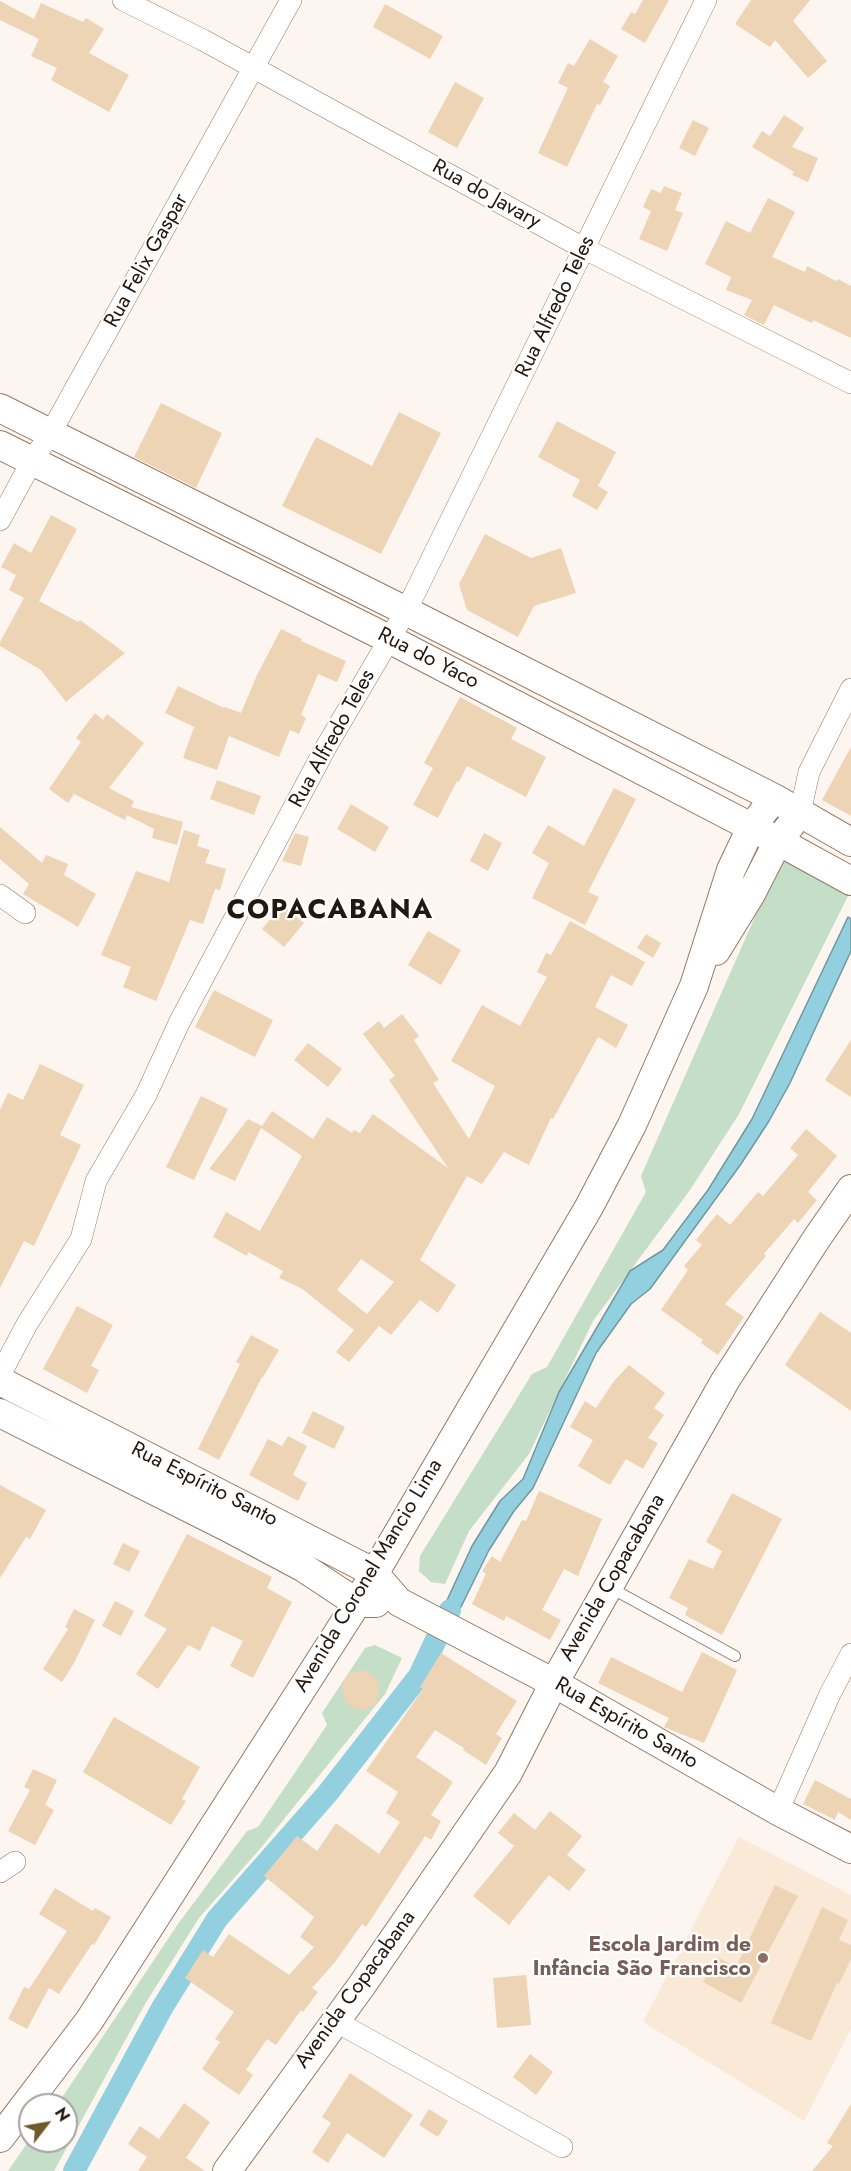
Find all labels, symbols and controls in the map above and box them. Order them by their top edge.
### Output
street label: Rua do Javary [427,155,545,235]
street label: Rua Felix Gaspar [100,190,194,332]
street label: Rua Alfredo Teles [511,232,601,382]
street label: Rua do Yaco [373,623,483,695]
street label: Rua Alfredo Teles [285,666,381,812]
district label: COPACABANA [226,895,434,927]
street label: Rua Espírito Santo [126,1437,282,1533]
street label: Avenida Coronel Mancio Lima [289,1455,449,1697]
street label: Avenida Copacabana [555,1490,671,1666]
street label: Rua Espírito Santo [550,1673,702,1775]
street label: Avenida Copacabana [290,1906,422,2074]
place label: Escola Jardim de Infância São Francisco [533,1933,751,1983]
marker: Escola Jardim de Infância São Francisco [756,1951,770,1965]
north arrow [18,2093,78,2153]
text: N [49,2103,75,2126]

